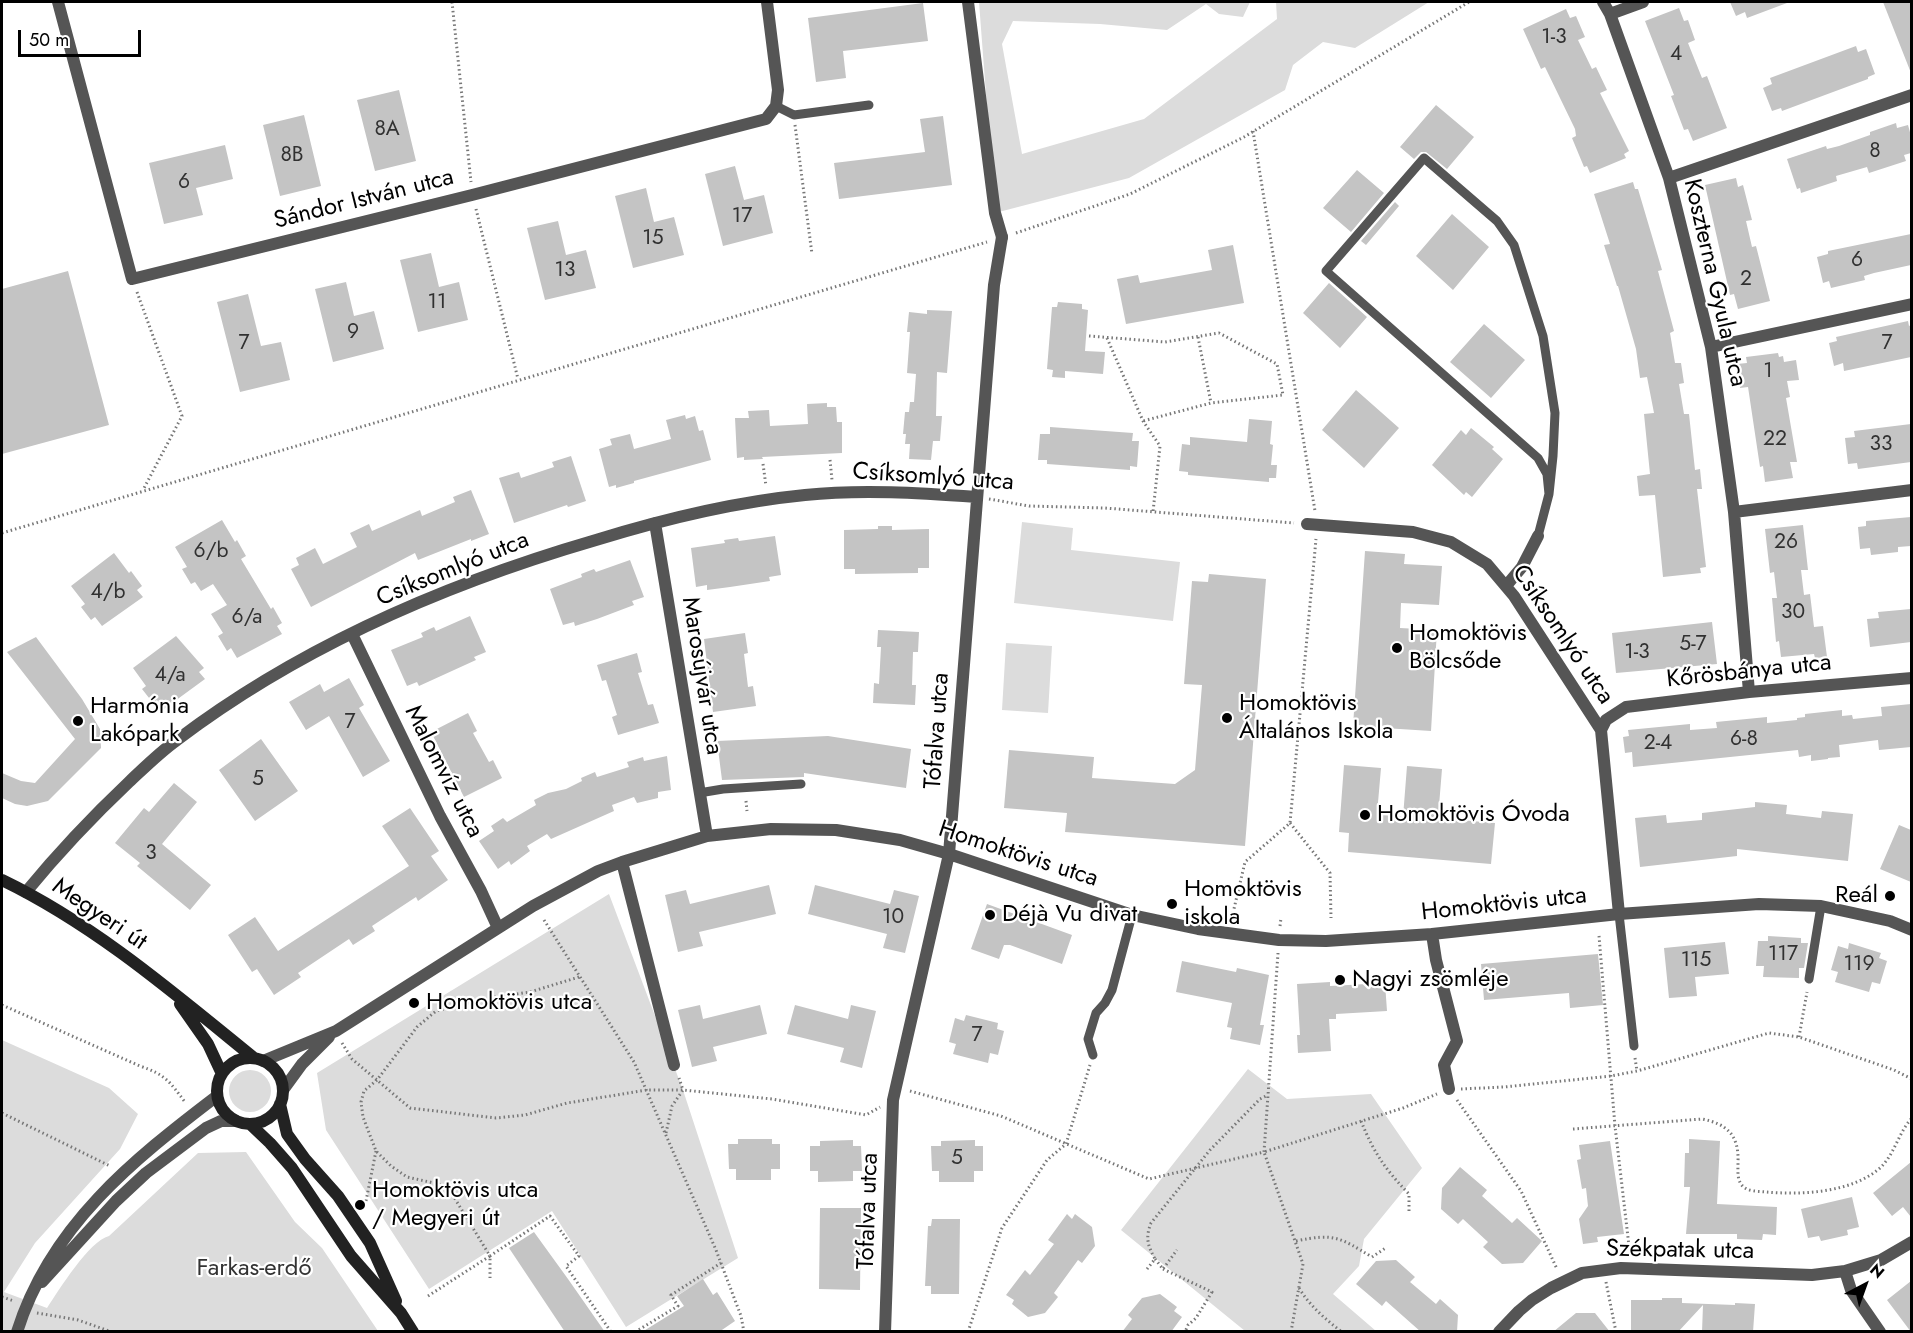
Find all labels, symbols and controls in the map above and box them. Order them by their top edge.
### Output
scale bar [21,18,144,56]
house number: 1-3 [1541,25,1567,51]
text: 50 m [29,27,69,53]
house number: 4 [1670,42,1682,68]
house number: 8A [374,117,400,143]
house number: 8 [1869,139,1881,165]
house number: 8B [280,143,304,169]
street label: Sándor István utca [271,164,457,236]
house number: 6 [178,170,190,196]
street label: Koszterna Gyula utca [1676,176,1752,390]
house number: 17 [732,204,752,230]
house number: 15 [642,226,664,252]
house number: 6 [1851,248,1863,274]
house number: 13 [555,258,575,284]
house number: 2 [1740,267,1752,293]
house number: 11 [428,290,446,316]
house number: 9 [347,320,359,346]
house number: 7 [238,331,250,357]
house number: 7 [1881,331,1893,357]
house number: 1 [1763,359,1773,385]
house number: 22 [1763,427,1787,453]
house number: 33 [1870,432,1892,458]
street label: Csíksomlyó utca [851,458,1015,498]
street label: Csíksomlyó utca [373,526,533,614]
house number: 26 [1774,530,1798,556]
house number: 6/b [194,539,228,565]
street label: Csíksomlyó utca [1505,560,1619,710]
house number: 4/b [90,580,126,606]
street label: Marosújvár utca [674,595,728,757]
house number: 30 [1781,600,1805,626]
house number: 6/a [232,605,262,631]
place label: Homoktövis Bölcsőde [1409,620,1527,676]
house number: 5-7 [1679,632,1707,658]
house number: 1-3 [1624,640,1650,666]
marker: Homoktövis Bölcsőde [1390,641,1404,655]
street label: Kőrösbánya utca [1665,649,1833,695]
house number: 4/a [154,663,186,689]
street label: Tófalva utca [920,672,956,790]
place label: Homoktövis Általános Iskola [1239,690,1393,746]
place label: Harmónia Lakópark [90,693,189,749]
street label: Malomvíz utca [397,701,489,843]
house number: 7 [344,710,356,736]
marker: Homoktövis Általános Iskola [1220,711,1234,725]
marker: Harmónia Lakópark [71,714,85,728]
house number: 6-8 [1730,727,1758,753]
house number: 2-4 [1644,731,1672,757]
house number: 5 [252,767,264,793]
place label: Homoktövis Óvoda [1377,801,1570,829]
marker: Homoktövis Óvoda [1358,808,1372,822]
street label: Homoktövis utca [935,816,1101,894]
house number: 3 [145,841,157,867]
street label: Megyeri út [46,873,152,957]
place label: Homoktövis iskola [1184,876,1302,932]
street label: Homoktövis utca [1420,882,1588,928]
place label: Reál [1835,882,1878,910]
marker: Reál [1883,889,1897,903]
marker: Homoktövis iskola [1165,897,1179,911]
place label: Déjà Vu divat [1002,901,1137,929]
house number: 10 [882,905,904,931]
marker: Déjà Vu divat [983,908,997,922]
house number: 117 [1768,942,1798,968]
house number: 115 [1681,948,1711,974]
house number: 119 [1844,952,1874,978]
place label: Nagyi zsömléje [1352,966,1509,994]
marker: Nagyi zsömléje [1333,973,1347,987]
place label: Homoktövis utca [426,989,592,1017]
marker: Homoktövis utca [407,996,421,1010]
house number: 7 [971,1023,983,1049]
house number: 5 [951,1146,963,1172]
street label: Tófalva utca [853,1152,885,1270]
place label: Homoktövis utca / Megyeri út [372,1177,538,1233]
marker: Homoktövis utca / Megyeri út [353,1198,367,1212]
street label: Székpatak utca [1606,1235,1754,1267]
park label: Farkas-erdő [196,1255,312,1283]
north arrow [1835,1255,1895,1315]
text: N [1865,1258,1889,1284]

